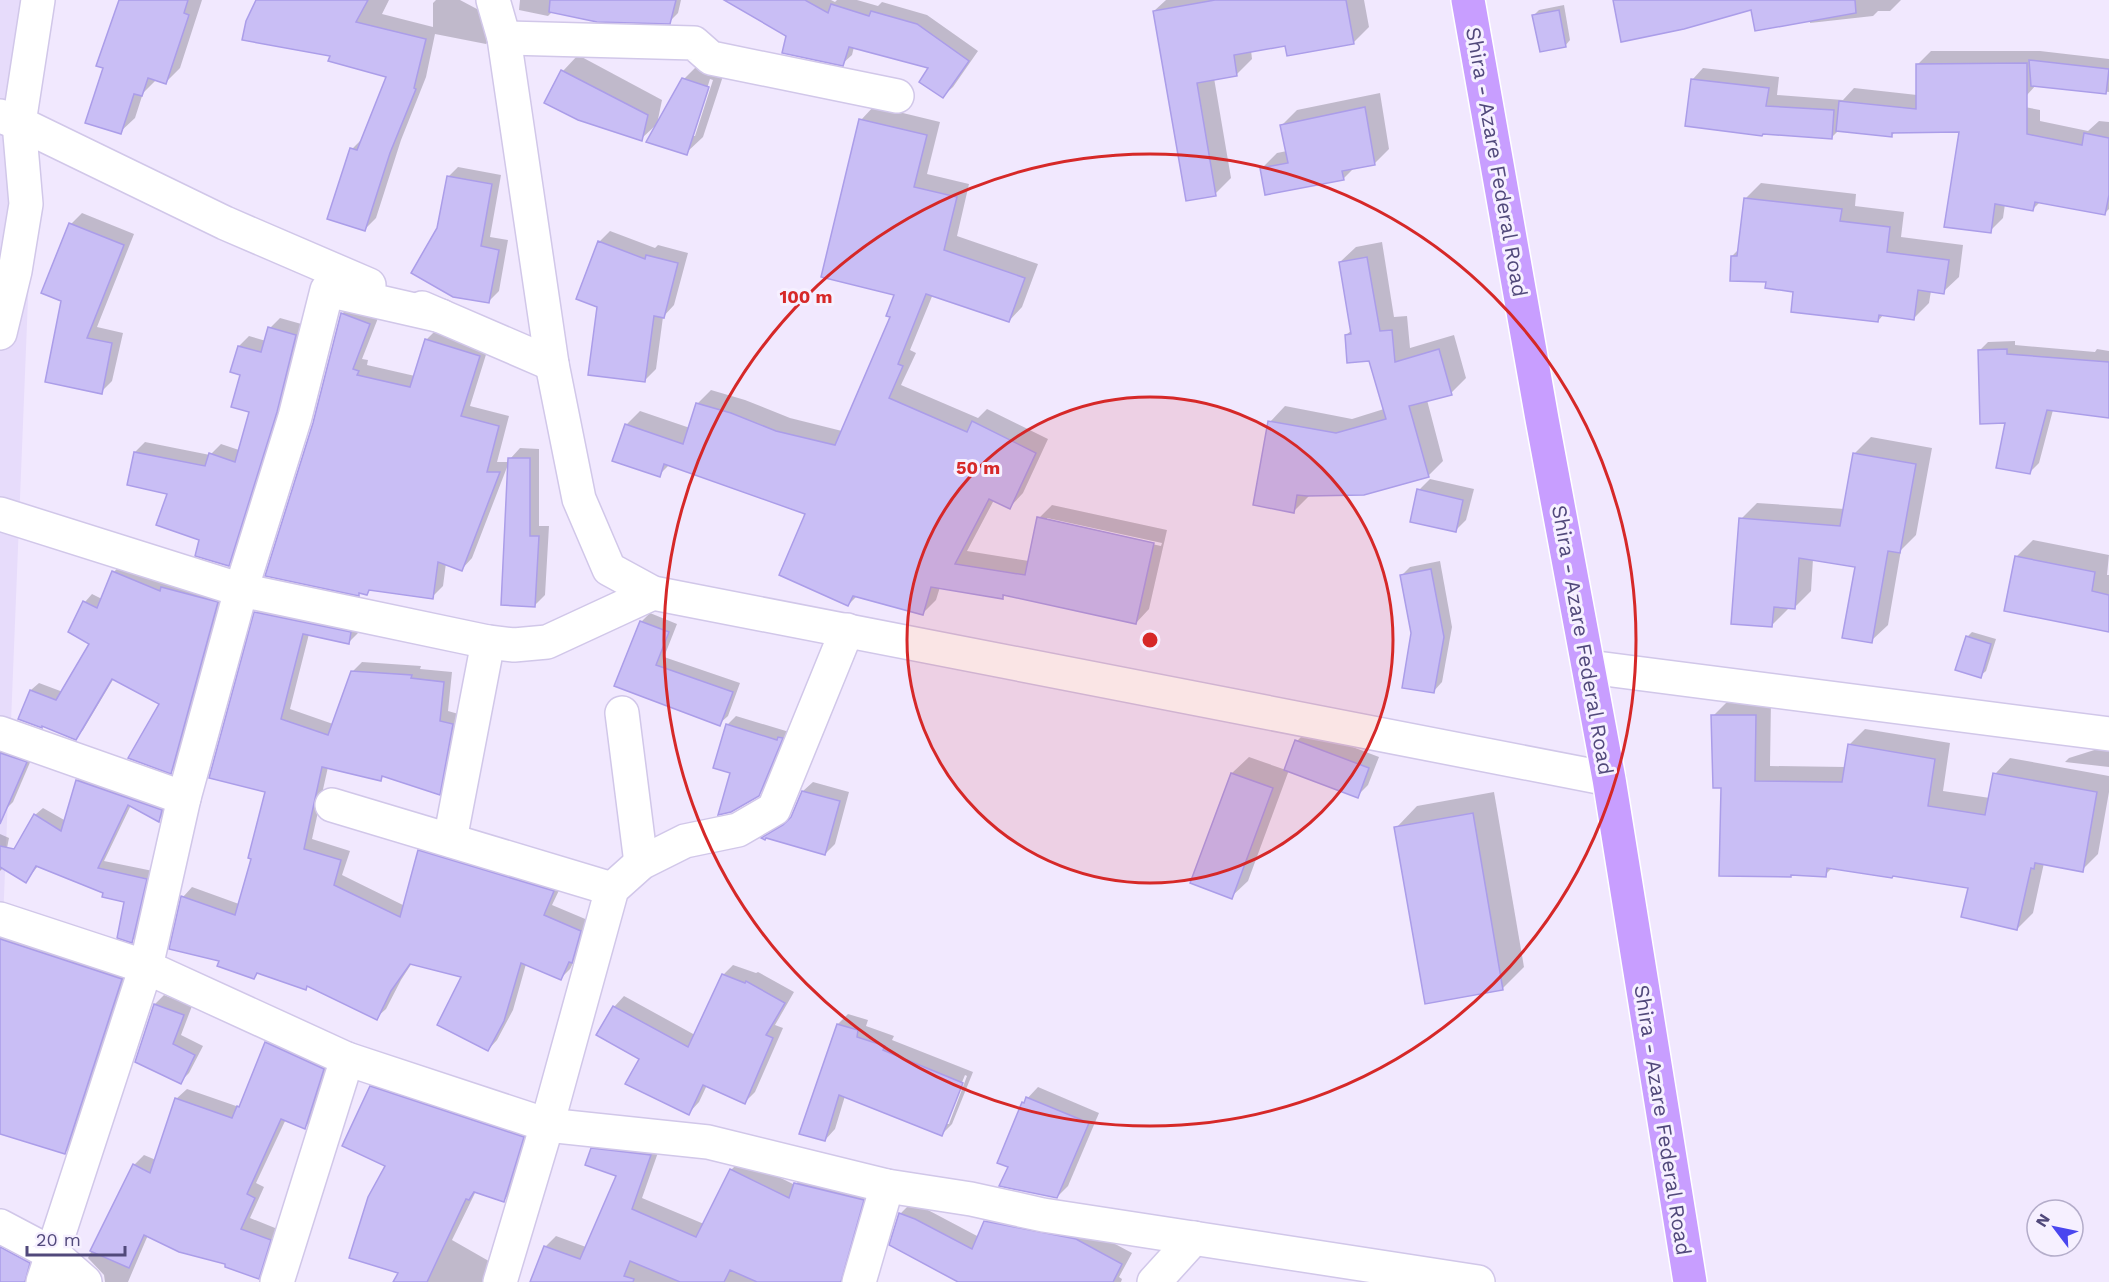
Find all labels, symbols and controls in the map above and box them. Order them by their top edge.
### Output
street label: Shira - Azare Federal Road [1461,25,1533,299]
text: 100 m [779,286,833,307]
text: 50 m [956,457,1000,478]
street label: Shira - Azare Federal Road [1547,503,1619,777]
centre of rings [1140,630,1160,650]
street label: Shira - Azare Federal Road [1629,983,1697,1257]
north arrow [2025,1198,2085,1258]
text: N [2032,1210,2054,1230]
scale bar [27,1219,124,1257]
text: 20 m [36,1229,81,1250]

